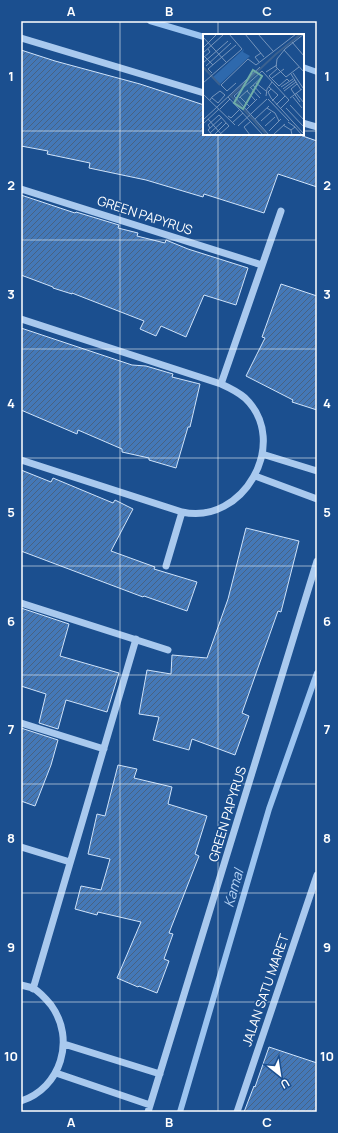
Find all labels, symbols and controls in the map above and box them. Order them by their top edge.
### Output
text: A [67,2,76,20]
text: B [165,2,173,20]
text: C [262,2,272,20]
inset map [203,34,304,135]
text: 1 [8,67,14,85]
text: 1 [324,67,330,85]
text: 2 [7,176,15,194]
text: 2 [323,176,331,194]
street label: GREEN PAPYRUS [95,191,195,239]
text: 3 [7,285,15,303]
text: 3 [323,285,331,303]
text: 4 [7,394,15,412]
text: 4 [323,394,331,412]
text: 5 [7,503,15,521]
text: 5 [323,503,331,521]
text: 6 [7,612,15,630]
text: 6 [323,612,331,630]
text: 7 [8,720,15,738]
text: 7 [324,720,331,738]
street label: GREEN PAPYRUS [204,764,250,864]
text: 8 [7,829,15,847]
text: 8 [323,829,331,847]
water label: Kamal [218,865,248,909]
street label: JALAN SATU MARET [237,931,293,1049]
text: 9 [7,938,15,956]
text: 9 [323,938,331,956]
text: 10 [4,1047,18,1065]
text: 10 [320,1047,334,1065]
north arrow [260,1055,300,1095]
text: U [278,1076,292,1093]
text: A [67,1113,76,1131]
text: B [165,1113,173,1131]
text: C [262,1113,272,1131]

